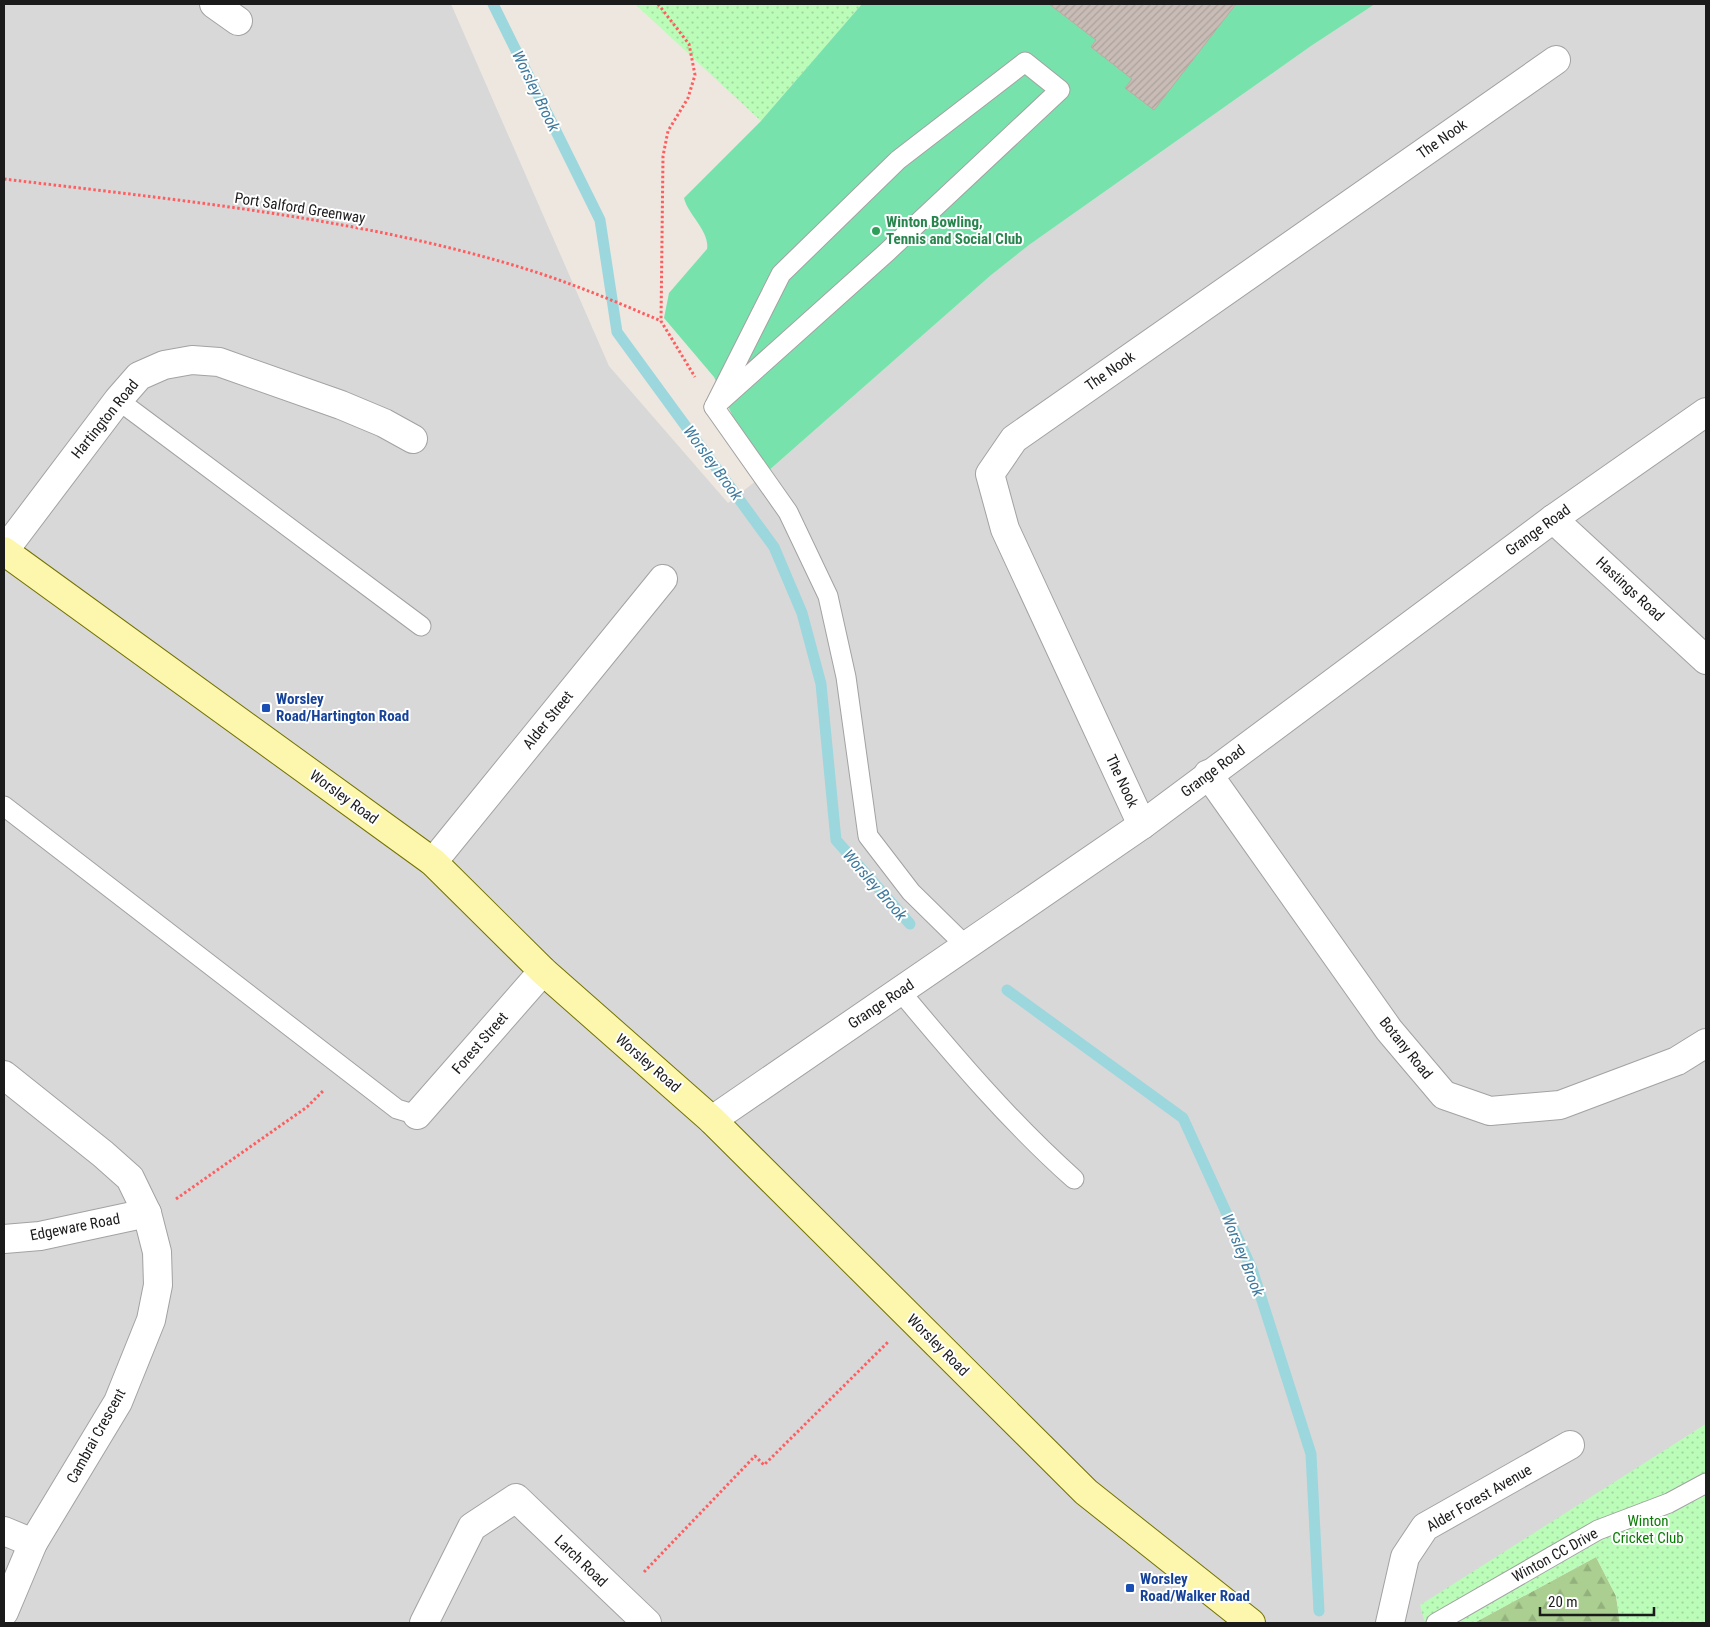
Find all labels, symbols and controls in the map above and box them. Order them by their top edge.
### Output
water label: Worsley Brook [508,47,564,135]
street label: The Nook [1414,115,1471,163]
street label: Port Salford Greenway [233,189,367,227]
place label: Winton Bowling, Tennis and Social Club [886,213,1023,248]
marker: Winton Bowling, Tennis and Social Club [870,225,882,237]
street label: The Nook [1082,347,1139,395]
street label: Hartington Road [68,376,142,462]
water label: Worsley Brook [680,422,747,505]
street label: Grange Road [1502,501,1574,559]
street label: Hastings Road [1592,553,1668,625]
street label: Alder Street [519,687,577,753]
place label: Worsley Road/Hartington Road [276,690,409,725]
marker: Worsley Road/Hartington Road [260,702,272,714]
street label: Grange Road [1177,741,1249,801]
street label: The Nook [1102,752,1142,811]
street label: Worsley Road [306,766,382,828]
water label: Worsley Brook [839,846,912,925]
street label: Grange Road [845,975,917,1033]
street label: Forest Street [448,1008,512,1078]
street label: Botany Road [1376,1013,1436,1083]
street label: Worsley Road [612,1030,684,1096]
street label: Edgeware Road [29,1209,121,1245]
water label: Worsley Brook [1218,1211,1269,1300]
street label: Worsley Road [903,1310,973,1380]
street label: Cambrai Crescent [63,1386,129,1486]
street label: Alder Forest Avenue [1423,1461,1535,1535]
park label: Winton Cricket Club [1612,1512,1684,1547]
street label: Winton CC Drive [1509,1524,1601,1586]
street label: Larch Road [551,1531,611,1591]
place label: Worsley Road/Walker Road [1140,1570,1250,1605]
marker: Worsley Road/Walker Road [1124,1582,1136,1594]
scale bar [1540,1584,1654,1616]
text: 20 m [1548,1593,1578,1611]

